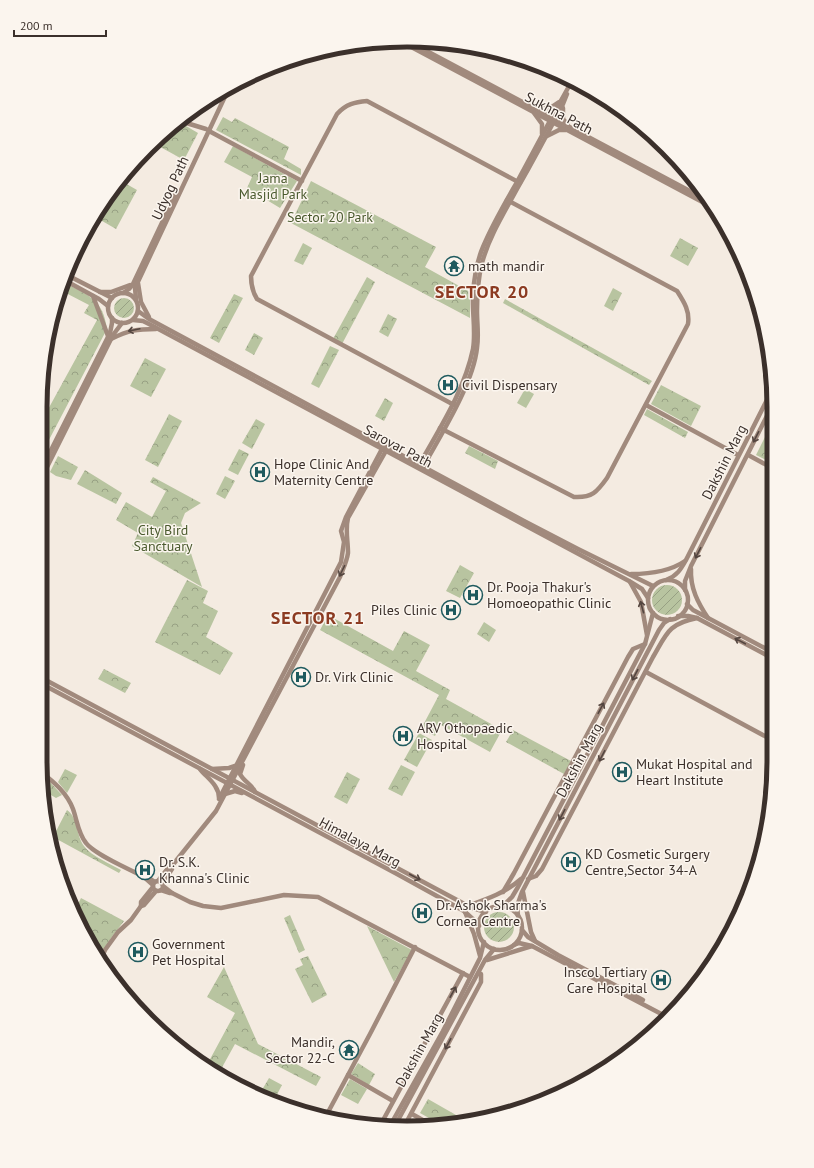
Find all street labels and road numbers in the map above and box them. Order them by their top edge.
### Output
street label: Sukhna Path [522,88,596,138]
street label: Udyog Path [147,153,193,223]
street label: Sarovar Path [361,420,435,472]
street label: Dakshin Marg [697,421,751,503]
street label: Dakshin Marg [552,720,606,800]
street label: Himalaya Marg [316,813,404,871]
street label: Dakshin Marg [391,1010,447,1090]

